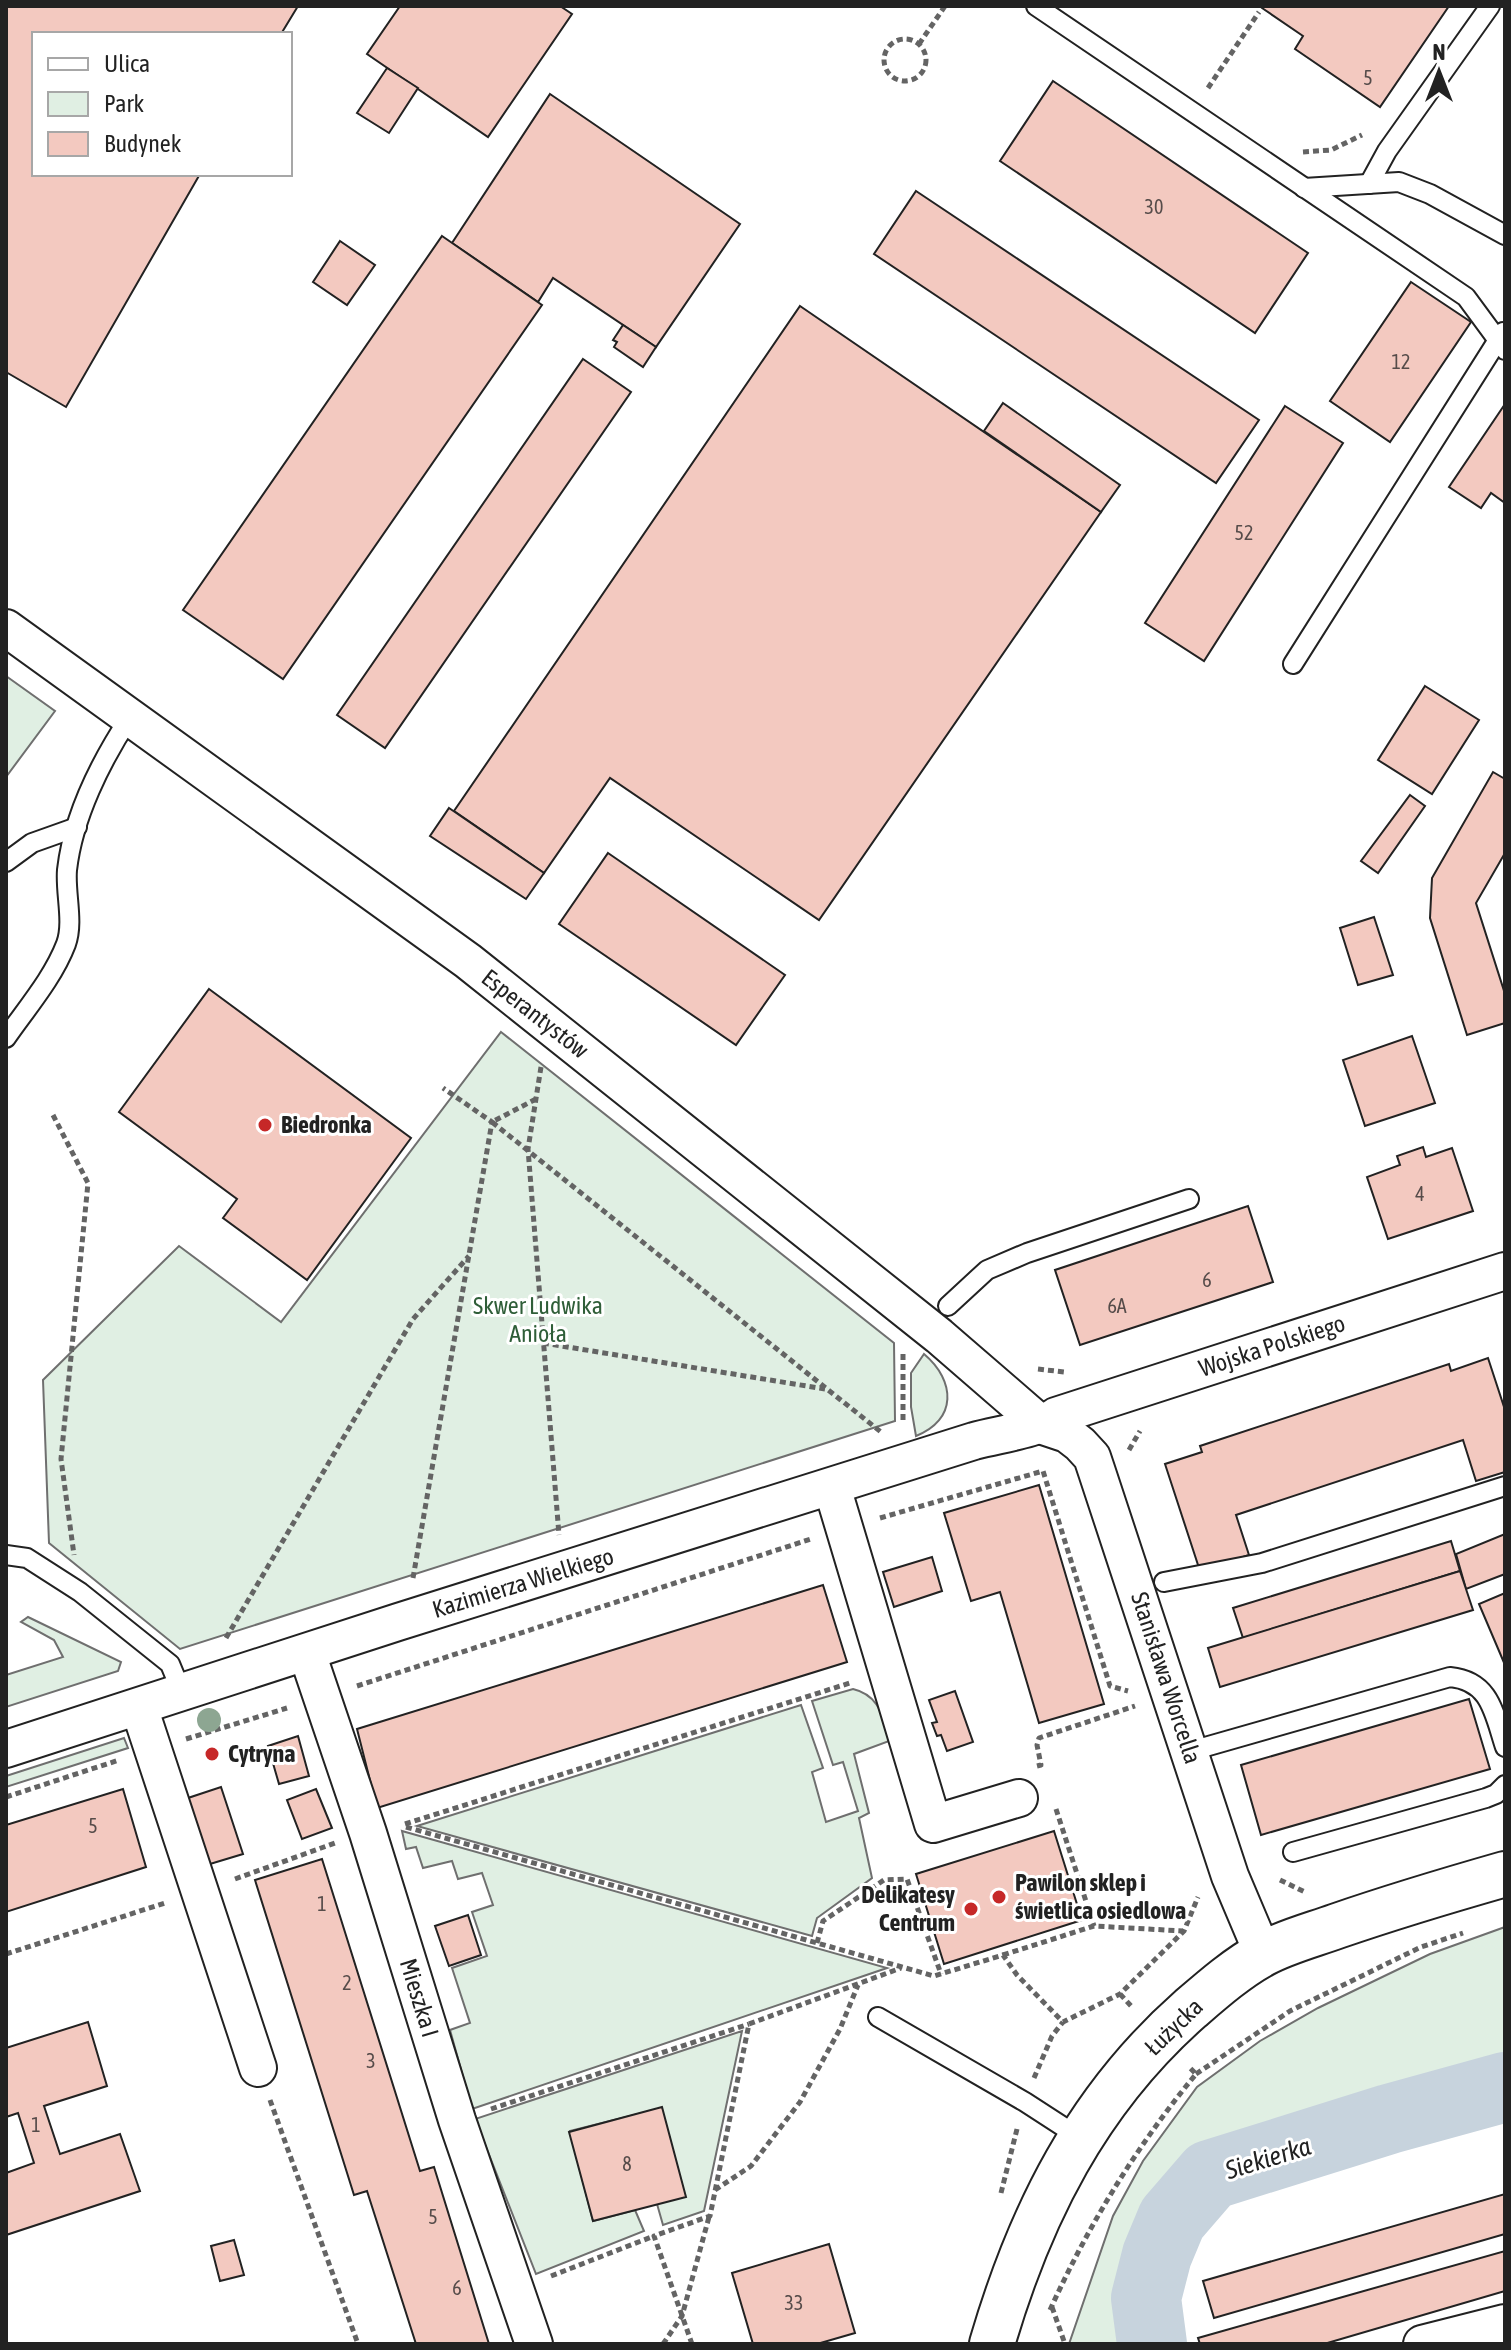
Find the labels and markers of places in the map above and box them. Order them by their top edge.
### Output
place label: Biedronka [281,1111,372,1138]
marker: Biedronka [256,1116,274,1134]
place label: Cytryna [228,1740,295,1767]
marker: Cytryna [203,1745,221,1763]
place label: Pawilon sklep i świetlica osiedlowa [1015,1869,1186,1924]
place label: Delikatesy Centrum [861,1881,955,1936]
marker: Pawilon sklep i świetlica osiedlowa [990,1888,1008,1906]
marker: Delikatesy Centrum [962,1900,980,1918]

